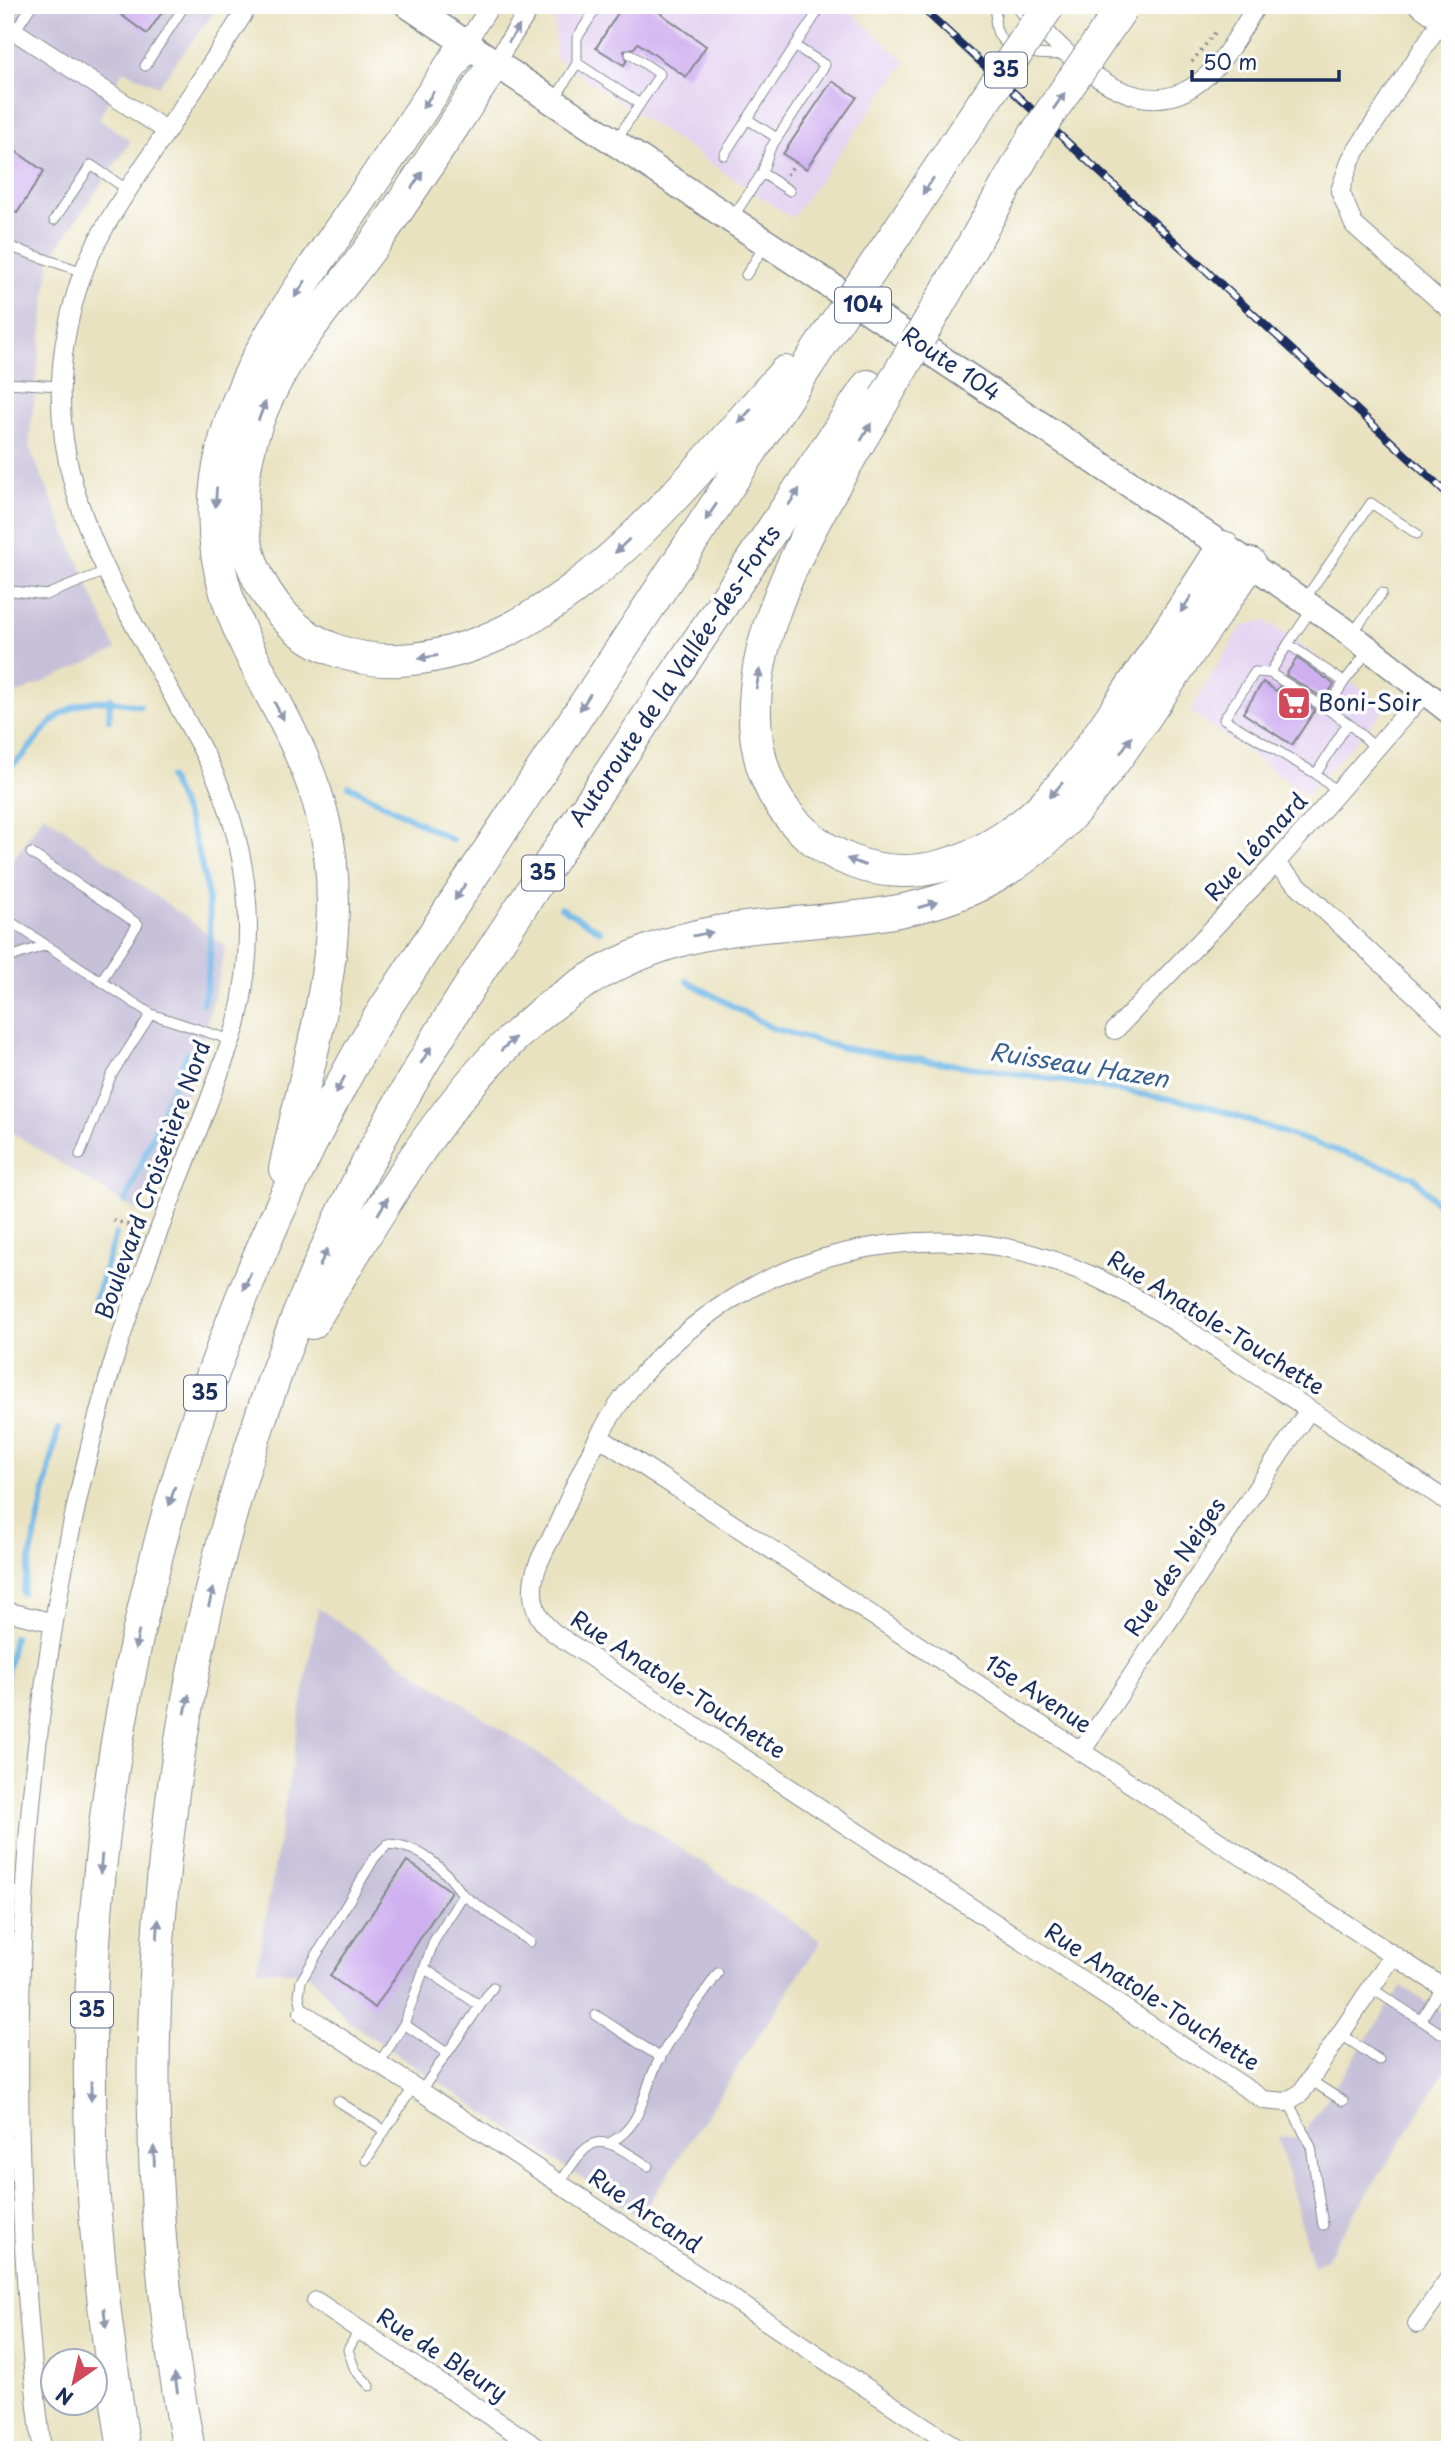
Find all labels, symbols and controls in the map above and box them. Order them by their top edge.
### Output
one-way arrow [507,24,520,44]
scale bar [1192,38,1340,82]
text: 50 m [1203,45,1257,77]
road number: 35 [985,52,1027,88]
one-way arrow [421,90,434,110]
one-way arrow [1052,92,1066,110]
one-way arrow [410,170,423,189]
one-way arrow [921,177,935,195]
one-way arrow [294,279,307,298]
road number: 104 [835,288,891,322]
street label: Route 104 [895,317,1008,409]
one-way arrow [256,401,267,422]
one-way arrow [738,407,754,424]
one-way arrow [860,422,872,441]
one-way arrow [210,486,221,508]
one-way arrow [787,488,801,506]
one-way arrow [704,503,718,521]
street label: Autoroute de la Vallée-des-Forts [559,517,788,833]
one-way arrow [614,538,630,554]
one-way arrow [1179,595,1193,613]
one-way arrow [417,652,439,663]
one-way arrow [753,668,764,690]
supermarket icon: Boni-Soir [1275,684,1313,722]
place label: Boni-Soir [1318,684,1422,719]
one-way arrow [578,693,592,711]
one-way arrow [272,702,284,722]
one-way arrow [1119,736,1133,754]
one-way arrow [1049,782,1064,799]
street label: Rue Léonard [1195,784,1315,908]
road number: 35 [522,856,564,890]
one-way arrow [845,856,866,867]
one-way arrow [453,882,466,902]
one-way arrow [918,899,939,909]
one-way arrow [692,928,714,939]
water label: Ruisseau Hazen [988,1032,1173,1096]
street label: Boulevard Croisetière Nord [85,1035,218,1324]
one-way arrow [499,1036,517,1052]
one-way arrow [420,1046,432,1065]
one-way arrow [334,1076,346,1095]
one-way arrow [377,1197,390,1216]
street label: Rue Anatole-Touchette [1101,1241,1332,1403]
one-way arrow [317,1248,329,1268]
one-way arrow [241,1271,252,1292]
road number: 35 [184,1376,226,1410]
one-way arrow [167,1486,177,1507]
street label: Rue des Neiges [1114,1490,1233,1643]
one-way arrow [206,1586,217,1608]
street label: Rue Anatole-Touchette [564,1601,793,1767]
one-way arrow [131,1629,142,1651]
street label: 15e Avenue [978,1645,1100,1741]
one-way arrow [182,1693,193,1715]
one-way arrow [95,1853,106,1875]
street label: Rue Anatole-Touchette [1038,1913,1267,2079]
one-way arrow [153,1918,164,1940]
road number: 35 [71,1993,113,2028]
one-way arrow [85,2081,97,2103]
one-way arrow [149,2145,160,2167]
street label: Rue Arcand [582,2159,709,2261]
street label: Rue de Bleury [370,2298,515,2409]
one-way arrow [99,2307,110,2329]
north arrow [38,2346,108,2416]
one-way arrow [170,2372,181,2394]
text: N [50,2381,78,2413]

